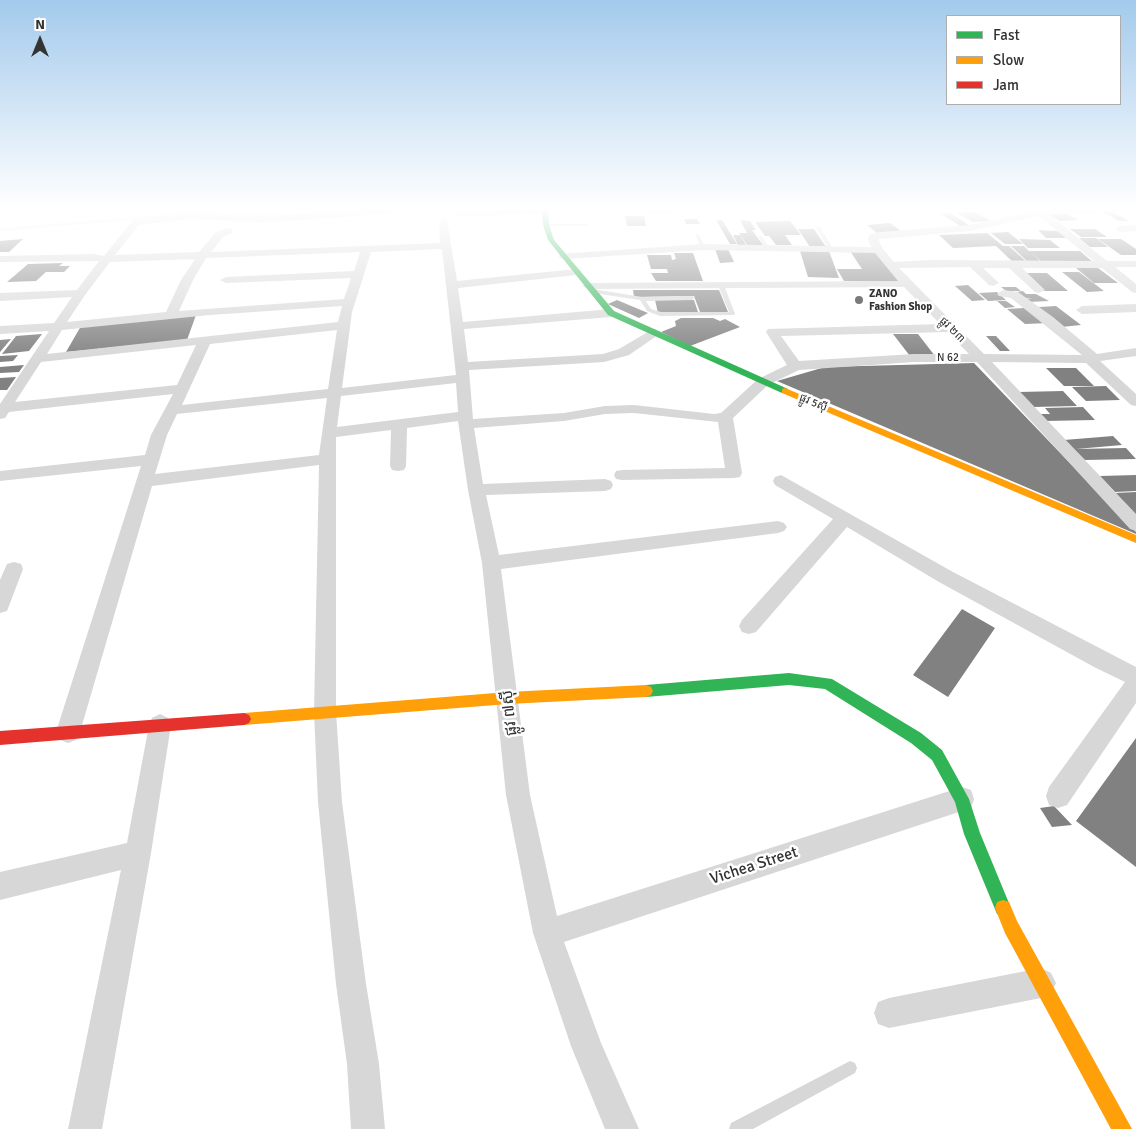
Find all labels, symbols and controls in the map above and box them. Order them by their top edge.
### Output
north arrow [15,15,65,65]
legend [946,15,1121,105]
text: N [35,16,45,33]
text: Fast [993,26,1020,44]
text: Slow [993,51,1024,69]
text: Jam [993,76,1019,94]
place label: ZANO Fashion Shop [869,287,932,313]
marker: ZANO Fashion Shop [853,294,865,306]
street label: ផ្លូវ ២៣ [936,314,968,346]
street label: N 62 [937,351,959,365]
street label: ផ្លូវ 5ស៊ី [797,391,829,415]
street label: ផ្លូវ ៧ស៊ី [498,689,522,737]
street label: Vichea Street [708,843,800,889]

